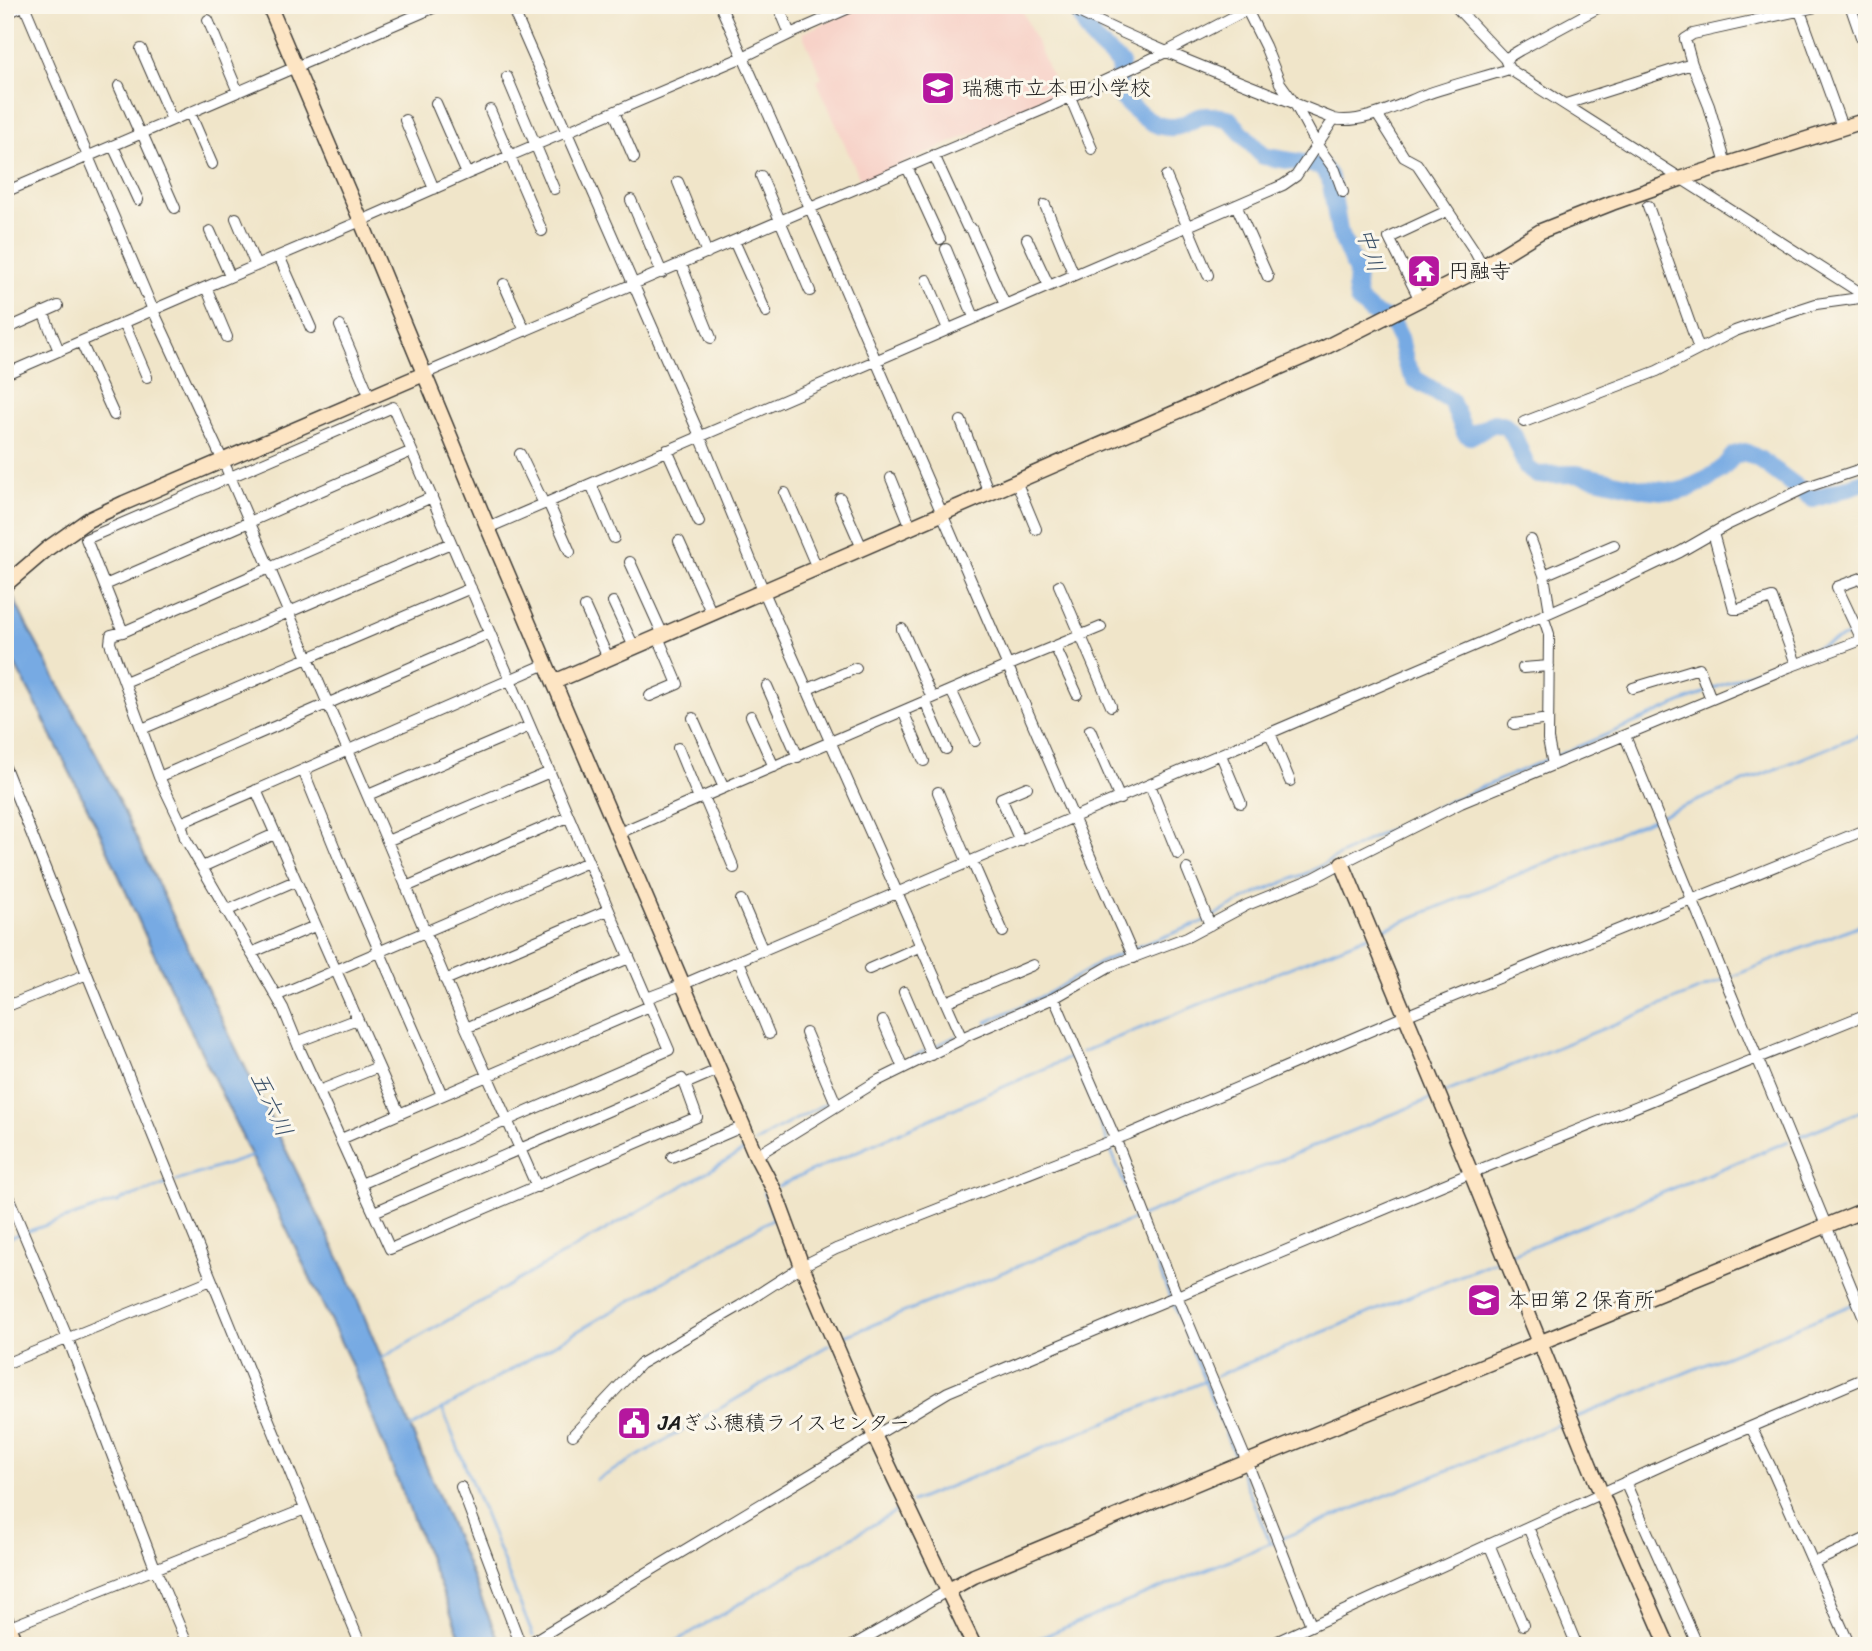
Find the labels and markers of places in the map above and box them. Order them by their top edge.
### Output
school or university icon: 瑞穂市立本田小学校 [919,69,957,107]
place label: 瑞穂市立本田小学校 [962,69,1151,107]
temple icon: 円融寺 [1405,252,1443,290]
place label: 円融寺 [1448,252,1511,290]
school or university icon: 本田第２保育所 [1465,1281,1503,1319]
place label: 本田第２保育所 [1508,1281,1655,1319]
public building icon: JAぎふ穂積ライスセンター [615,1404,653,1442]
place label: JAぎふ穂積ライスセンター [657,1404,910,1442]

